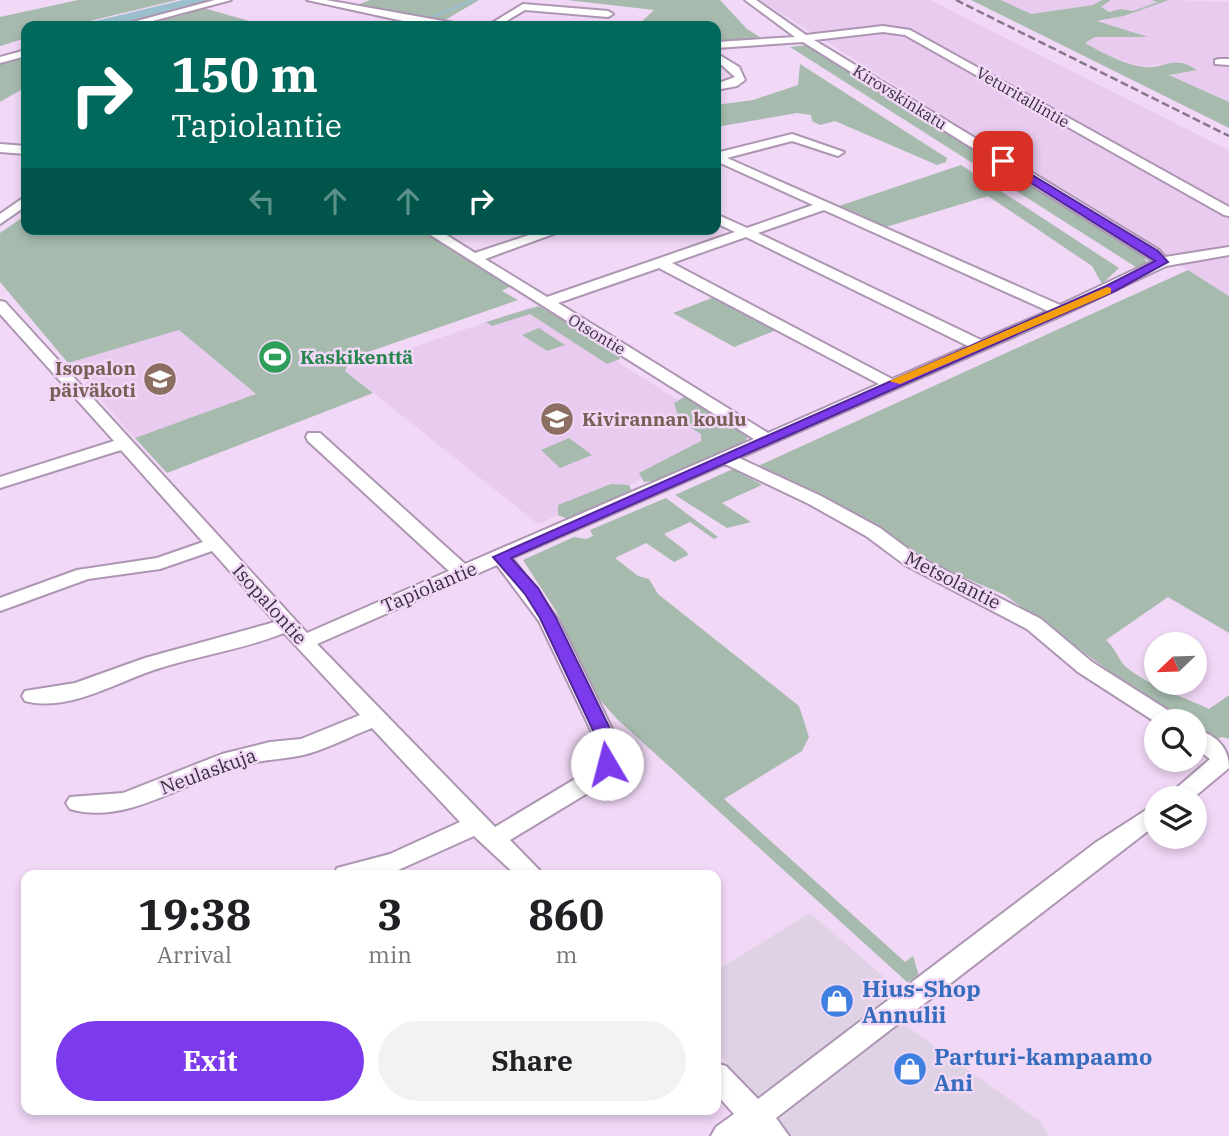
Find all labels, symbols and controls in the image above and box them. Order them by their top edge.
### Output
text: 150 m [171,42,318,105]
icon: right [56,49,147,140]
street label: Kirovskinkatu [849,60,951,134]
street label: Veturitallintie [973,62,1073,132]
text: Tapiolantie [171,104,342,146]
pin [973,131,1033,191]
icon: arrive [984,142,1022,180]
icon: left [243,182,281,220]
icon: ahead [316,182,354,220]
icon: ahead [389,182,427,220]
icon: right [462,182,500,220]
street label: Otsontie [565,309,629,359]
sports icon: Kaskikenttä [256,338,294,376]
place label: Kaskikenttä [300,345,413,369]
place label: Isopalon päiväkoti [49,356,136,402]
school or university icon: Isopalon päiväkoti [141,360,179,398]
school or university icon: Kivirannan koulu [538,400,576,438]
place label: Kivirannan koulu [582,407,747,431]
street label: Metsolantie [901,546,1005,614]
street label: Tapiolantie [378,556,480,618]
street label: Isopalontie [228,559,312,649]
north arrow [1144,632,1208,695]
map controls [1144,632,1207,849]
button: search [1144,709,1207,772]
position arrow [570,727,644,801]
street label: Neulaskuja [157,742,259,800]
button: layers [1144,786,1207,849]
text: 19:38 [138,887,251,942]
text: 3 [377,887,403,942]
text: 860 [529,887,604,942]
text: Arrival [157,939,232,969]
text: min [368,939,412,969]
text: m [555,939,577,969]
place label: Hius-Shop Annulii [862,973,981,1029]
shop icon: Hius-Shop Annulii [818,982,856,1020]
button: Exit [56,1021,364,1101]
button: Share [378,1021,686,1101]
place label: Parturi-kampaamo Ani [934,1041,1152,1097]
shop icon: Parturi-kampaamo Ani [891,1050,929,1088]

